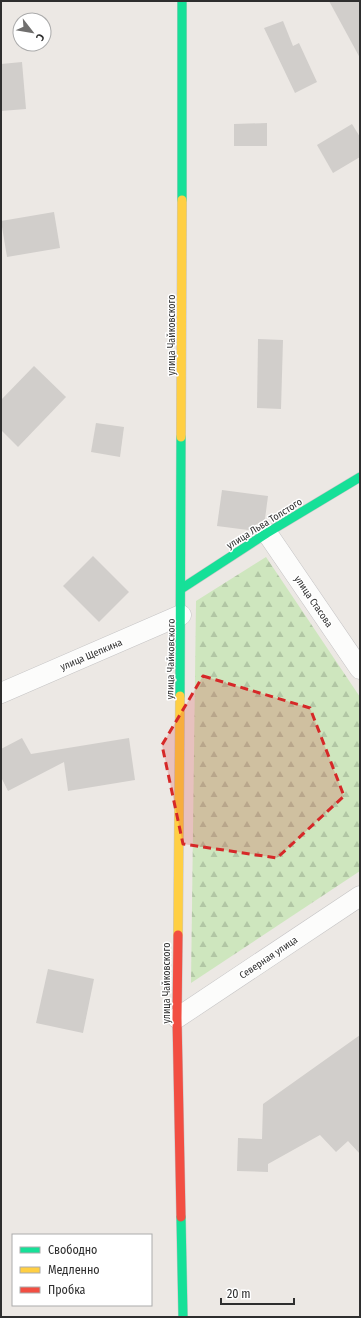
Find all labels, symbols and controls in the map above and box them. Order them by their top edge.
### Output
north arrow [12,12,52,52]
text: С [33,31,47,43]
street label: улица Чайковского [166,294,178,376]
street label: улица Льва Толстого [225,496,304,552]
street label: улица Стасова [291,573,335,630]
street label: улица Чайковского [164,618,178,700]
street label: улица Щепкина [59,636,124,673]
street label: Северная улица [237,934,300,982]
street label: улица Чайковского [161,942,173,1024]
legend [12,1234,152,1306]
text: Свободно [48,1243,97,1257]
text: Медленно [48,1263,100,1277]
scale bar [221,1280,294,1306]
text: Пробка [48,1283,86,1297]
text: 20 m [227,1287,251,1301]

